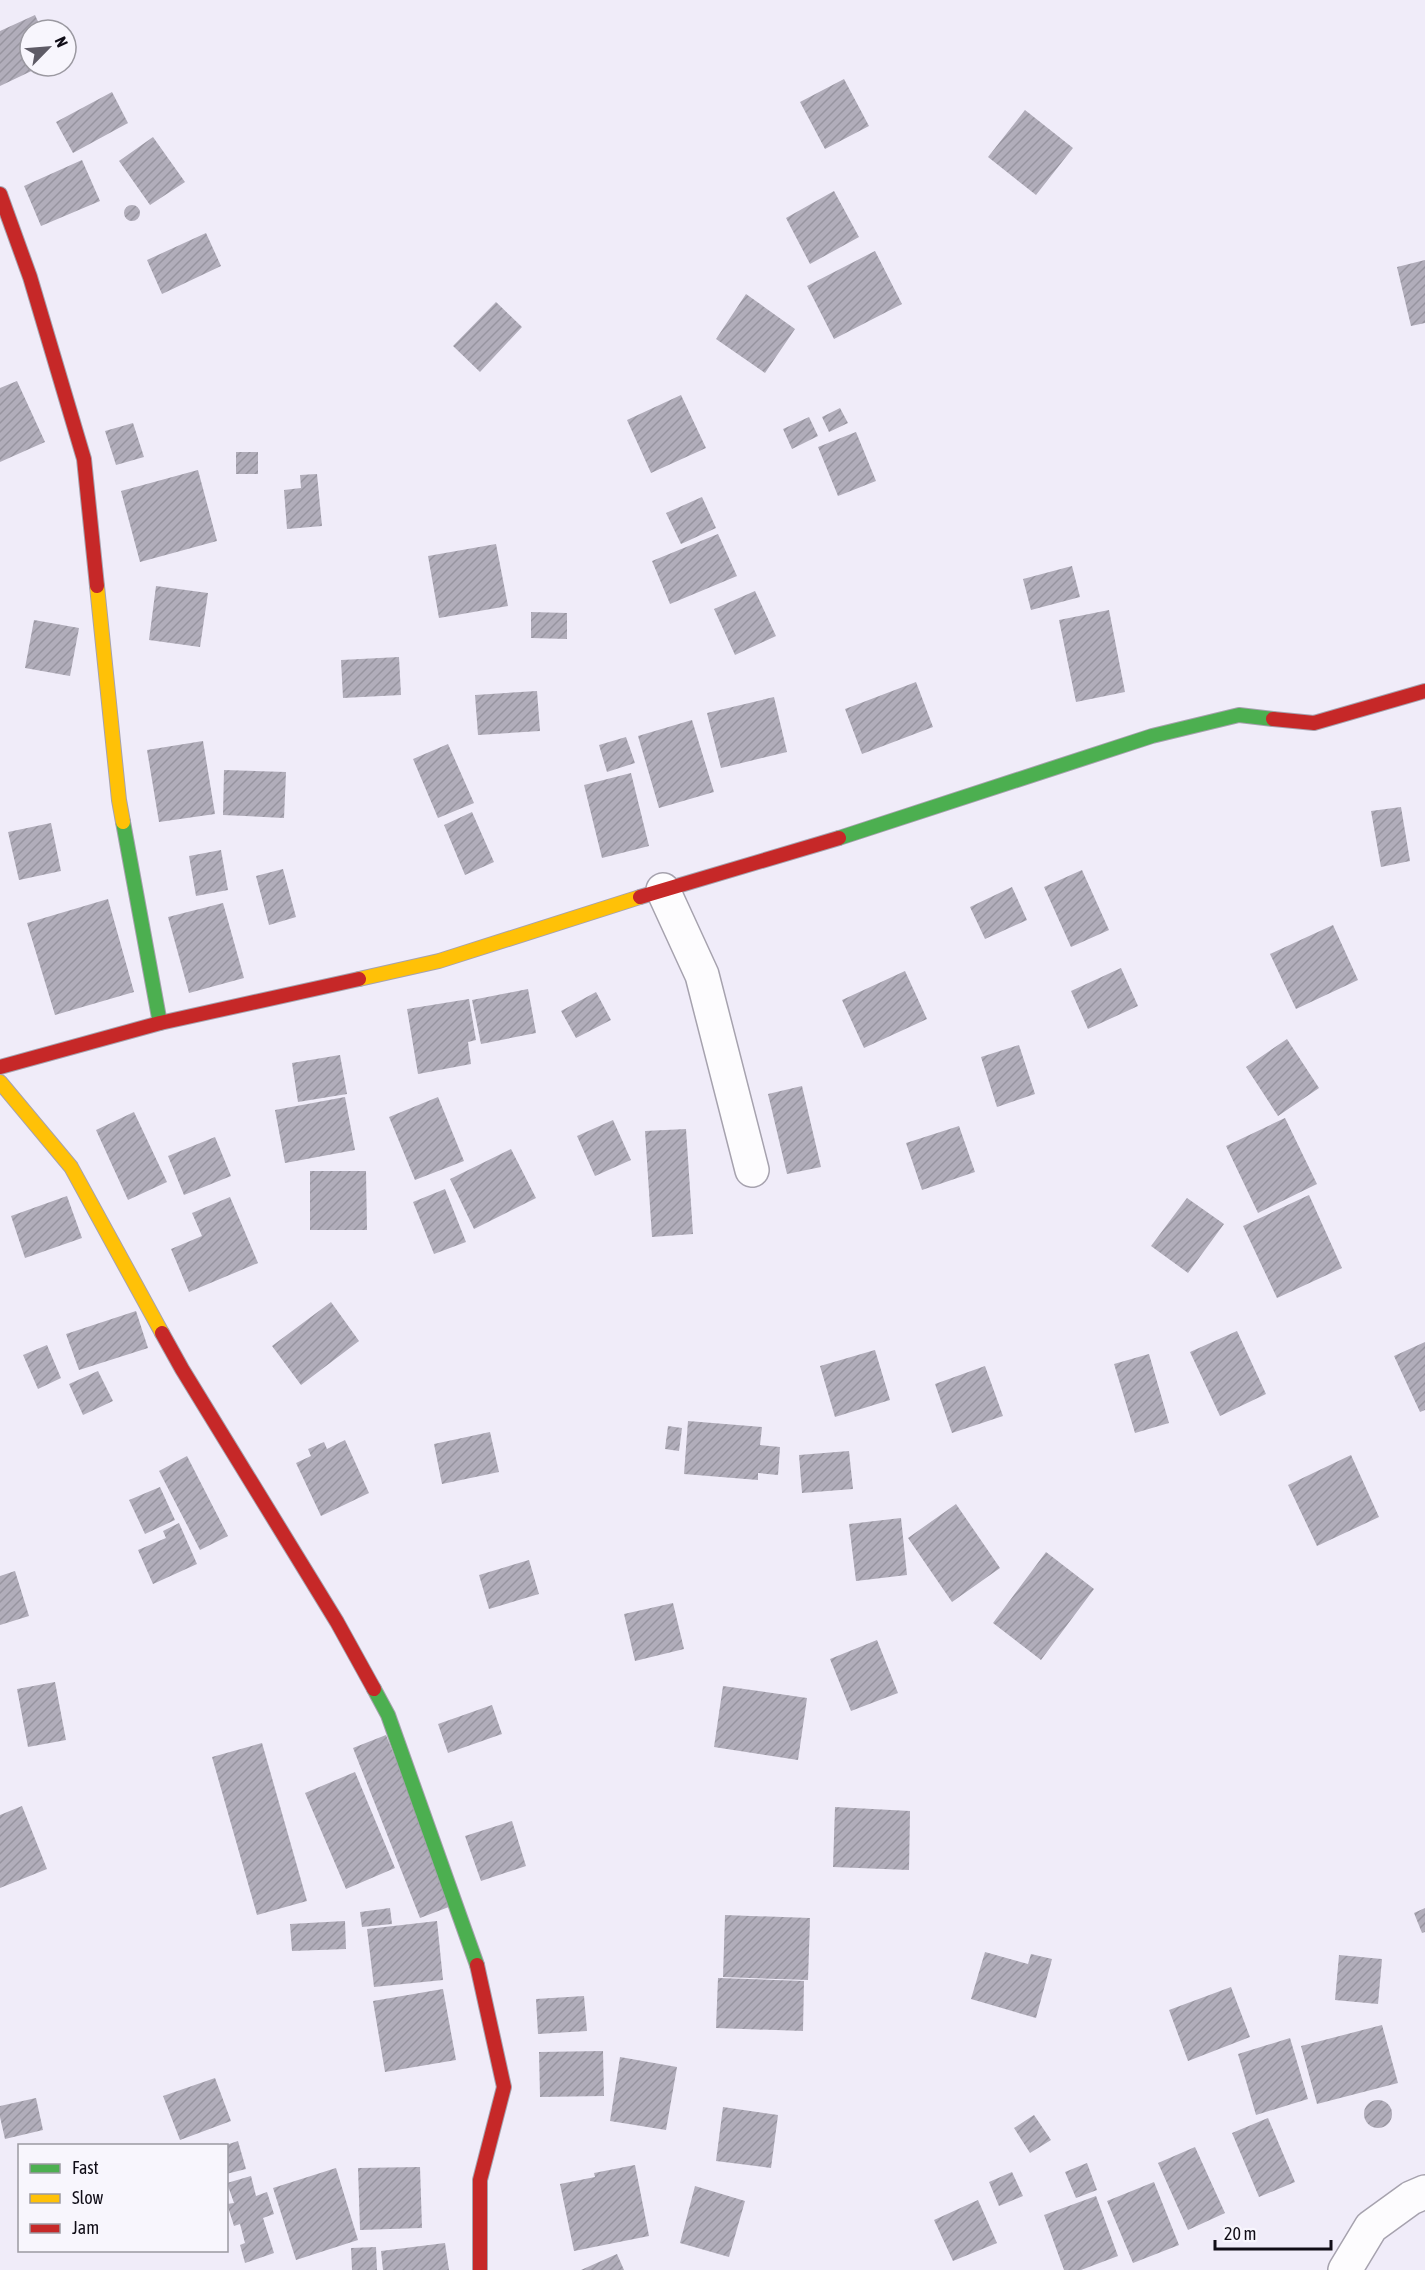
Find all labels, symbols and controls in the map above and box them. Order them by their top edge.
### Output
north arrow [18,18,78,78]
text: N [51,34,72,50]
legend [18,2144,228,2252]
text: Fast [72,2157,99,2178]
text: Slow [72,2187,103,2208]
scale bar [1215,2213,1330,2251]
text: Jam [72,2217,99,2238]
text: 20 m [1224,2223,1256,2244]

